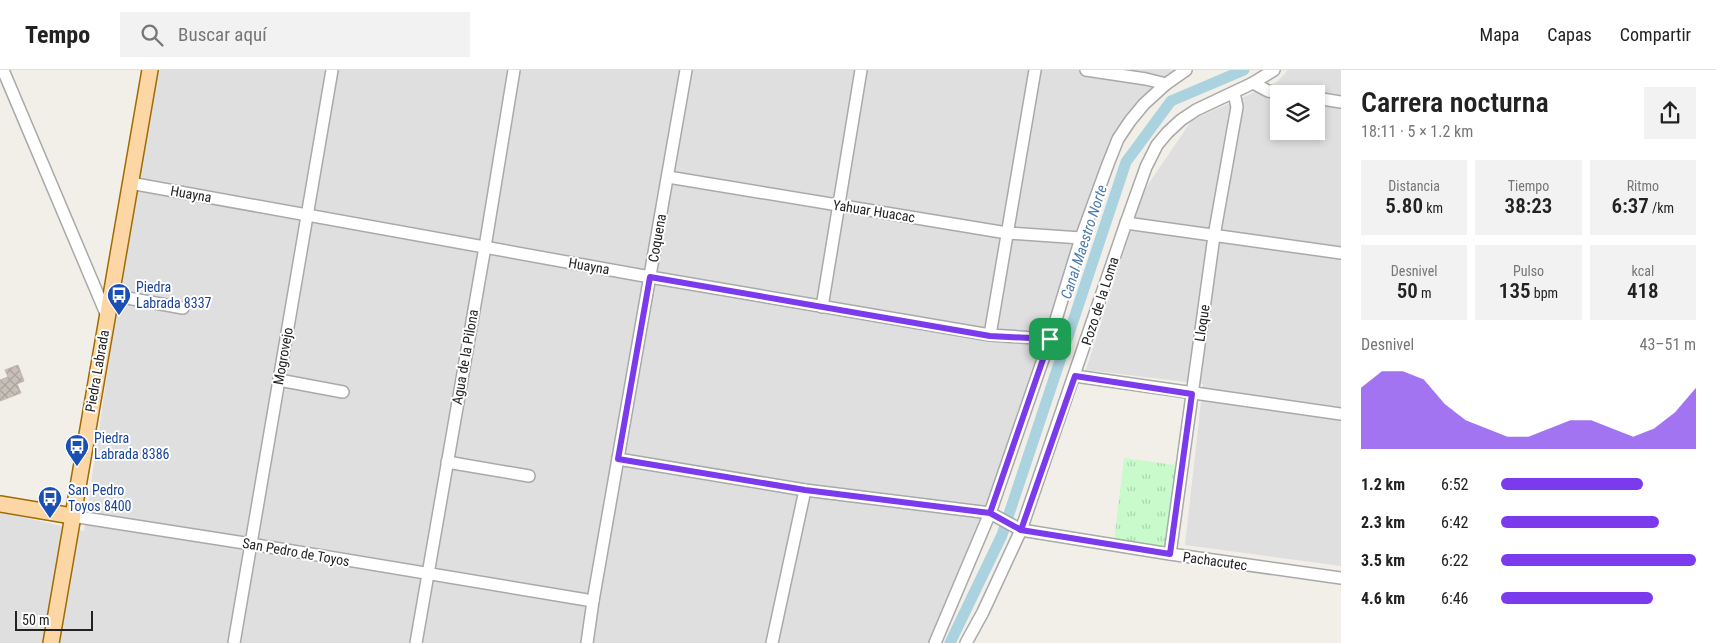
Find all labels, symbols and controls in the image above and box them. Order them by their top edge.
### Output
search box [120,12,470,57]
text: Tempo [25,21,90,49]
icon: search [138,21,166,49]
text: Buscar aquí [178,23,267,46]
text: Mapa [1480,24,1519,45]
text: Capas [1547,24,1592,45]
text: Compartir [1620,24,1691,45]
map controls [1270,85,1325,140]
button: layers [1270,85,1325,140]
text: Carrera nocturna [1361,86,1549,119]
button: share [1644,87,1696,139]
text: 18:11 · 5 × 1.2 km [1361,122,1473,141]
text: Distancia [1388,178,1440,194]
text: Tiempo [1508,178,1549,194]
text: Ritmo [1627,178,1659,194]
water label: Canal Maestro Norte [1057,182,1111,301]
street label: Huayna [169,183,213,205]
text: 5.80 [1385,194,1423,218]
text: 38:23 [1505,194,1552,218]
text: 6:37 [1612,194,1649,218]
street label: Yahuar Huacac [832,197,916,225]
text: km [1423,200,1443,216]
text: /km [1649,200,1674,216]
street label: Coquena [645,213,669,263]
street label: Huayna [567,255,611,277]
street label: Pozo de la Loma [1078,255,1122,347]
text: Desnivel [1391,263,1437,279]
text: Pulso [1513,263,1544,279]
text: kcal [1632,263,1654,279]
place label: Piedra Labrada 8337 [136,279,212,311]
text: 50 [1397,279,1418,303]
text: 135 [1499,279,1531,303]
text: 418 [1627,279,1659,303]
bus stop icon: Piedra Labrada 8337 [106,282,132,316]
text: m [1418,285,1432,301]
text: bpm [1531,285,1558,301]
street label: Lloque [1191,303,1213,343]
street label: Agua de la Pilona [449,308,481,406]
pin [1029,318,1071,360]
icon: arrive [1036,325,1064,353]
street label: Mogrovejo [270,326,296,386]
street label: Piedra Labrada [82,329,112,413]
text: Desnivel [1361,335,1414,354]
text: 43–51 m [1640,335,1696,354]
place label: Piedra Labrada 8386 [94,430,170,462]
bus stop icon: Piedra Labrada 8386 [64,433,90,467]
text: 1.2 km [1361,475,1405,494]
text: 6:52 [1441,475,1468,494]
place label: San Pedro Toyos 8400 [68,482,132,514]
bus stop icon: San Pedro Toyos 8400 [37,485,63,519]
text: 2.3 km [1361,513,1405,532]
text: 6:42 [1441,513,1468,532]
street label: San Pedro de Toyos [241,535,351,569]
street label: Pachacutec [1182,549,1248,573]
text: 3.5 km [1361,551,1405,570]
text: 6:22 [1441,551,1468,570]
text: 4.6 km [1361,589,1405,608]
text: 6:46 [1441,589,1468,608]
scale bar [15,608,92,631]
text: 50 m [22,612,50,628]

